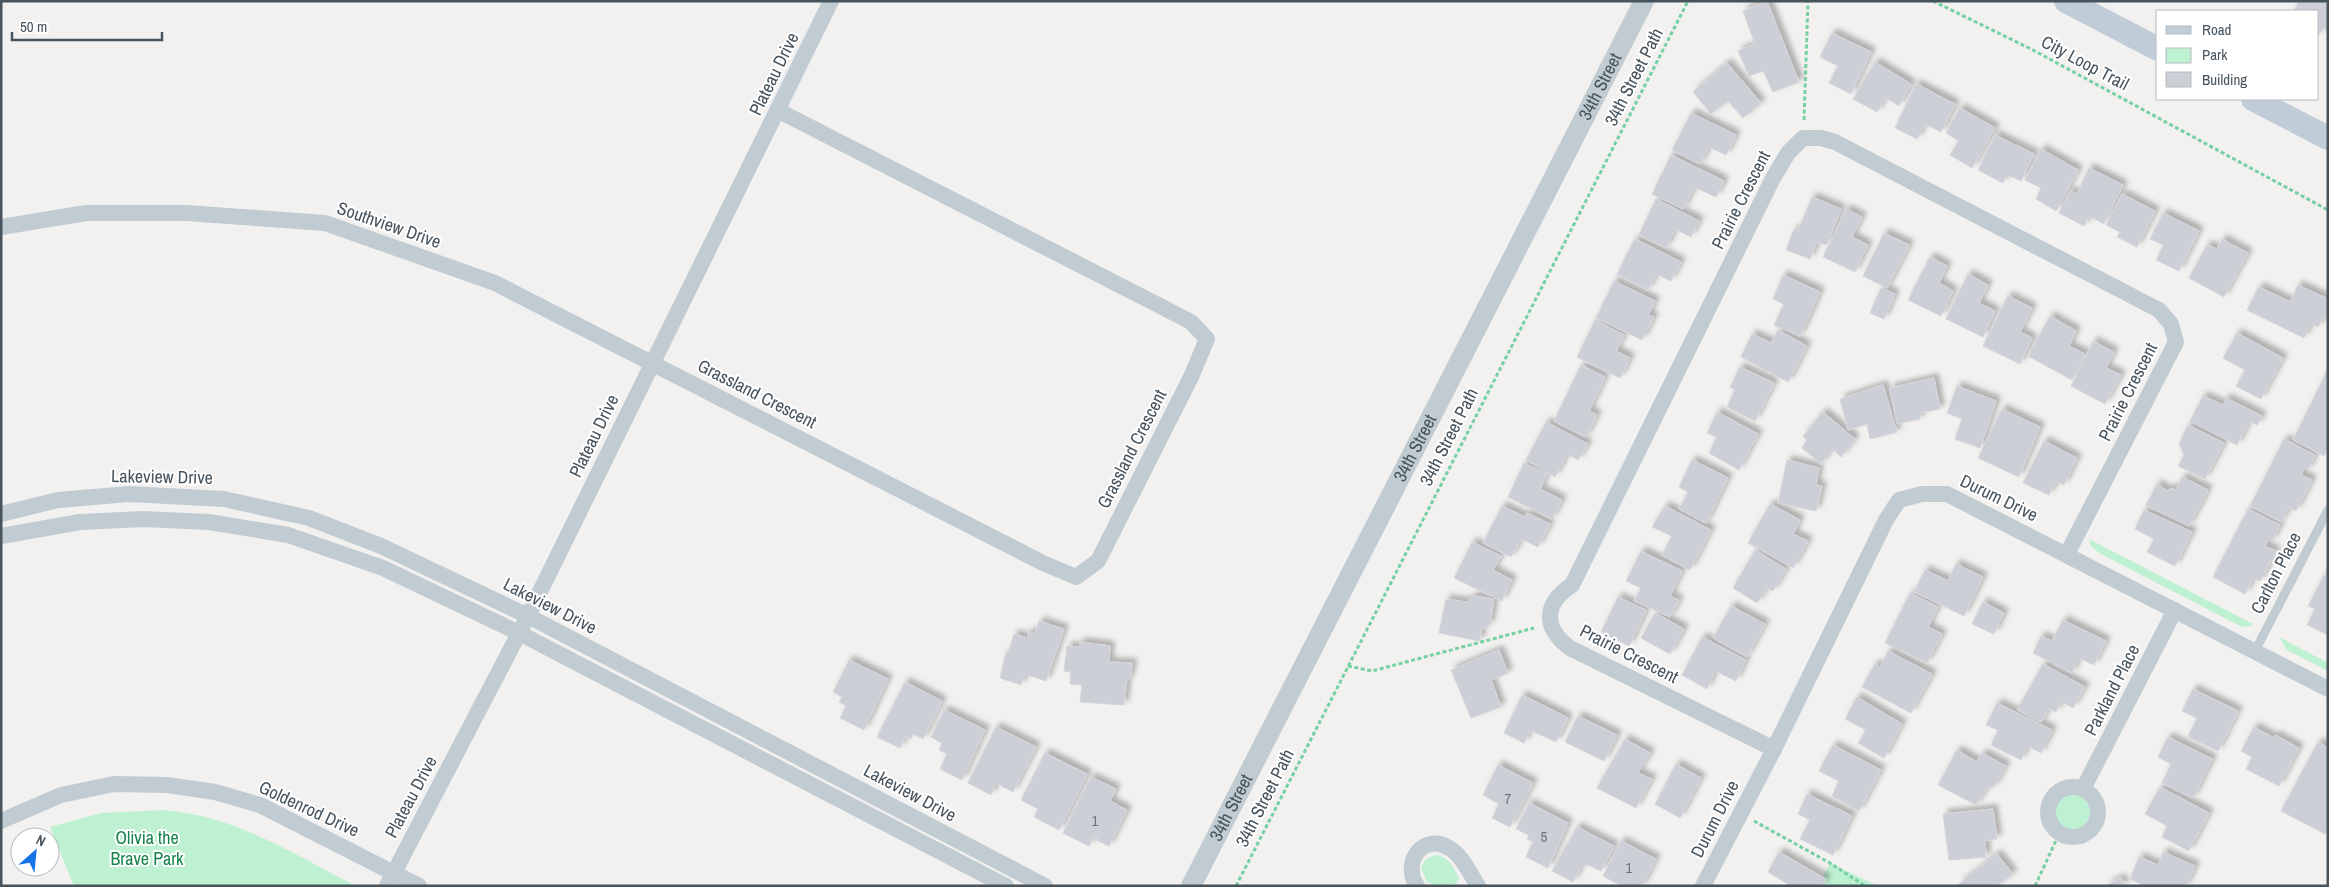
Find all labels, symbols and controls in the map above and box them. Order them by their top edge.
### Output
scale bar [12,10,162,42]
legend [2156,10,2319,100]
text: 50 m [20,16,47,37]
text: Road [2202,19,2231,40]
street label: 34th Street Path [1600,25,1668,129]
street label: Plateau Drive [743,28,804,119]
street label: City Loop Trail [2037,29,2133,96]
text: Park [2202,44,2228,65]
street label: 34th Street [1575,50,1627,124]
text: Building [2202,69,2247,90]
street label: Prairie Crescent [1705,146,1776,253]
street label: Southview Drive [334,195,444,254]
street label: Prairie Crescent [2092,338,2163,445]
street label: Grassland Crescent [693,353,821,434]
street label: Grassland Crescent [1091,385,1172,513]
street label: 34th Street Path [1415,385,1483,489]
street label: Plateau Drive [563,390,624,481]
street label: 34th Street [1390,410,1442,484]
street label: Lakeview Drive [111,463,213,490]
street label: Durum Drive [1956,468,2042,527]
street label: Carlton Place [2244,528,2307,618]
street label: Lakeview Drive [499,571,601,640]
street label: Prairie Crescent [1576,618,1683,689]
street label: Parkland Place [2078,640,2145,740]
street label: 34th Street Path [1231,746,1299,850]
street label: Plateau Drive [379,751,443,842]
street label: Lakeview Drive [859,758,961,827]
street label: 34th Street [1205,771,1257,845]
street label: Goldenrod Drive [255,774,364,843]
street label: Durum Drive [1684,776,1745,862]
house number: 7 [1505,788,1512,809]
house number: 1 [1092,810,1099,831]
park label: Olivia the Brave Park [110,825,184,871]
house number: 5 [1541,826,1548,847]
north arrow [10,827,60,877]
text: N [33,831,49,850]
house number: 1 [1626,857,1633,878]

